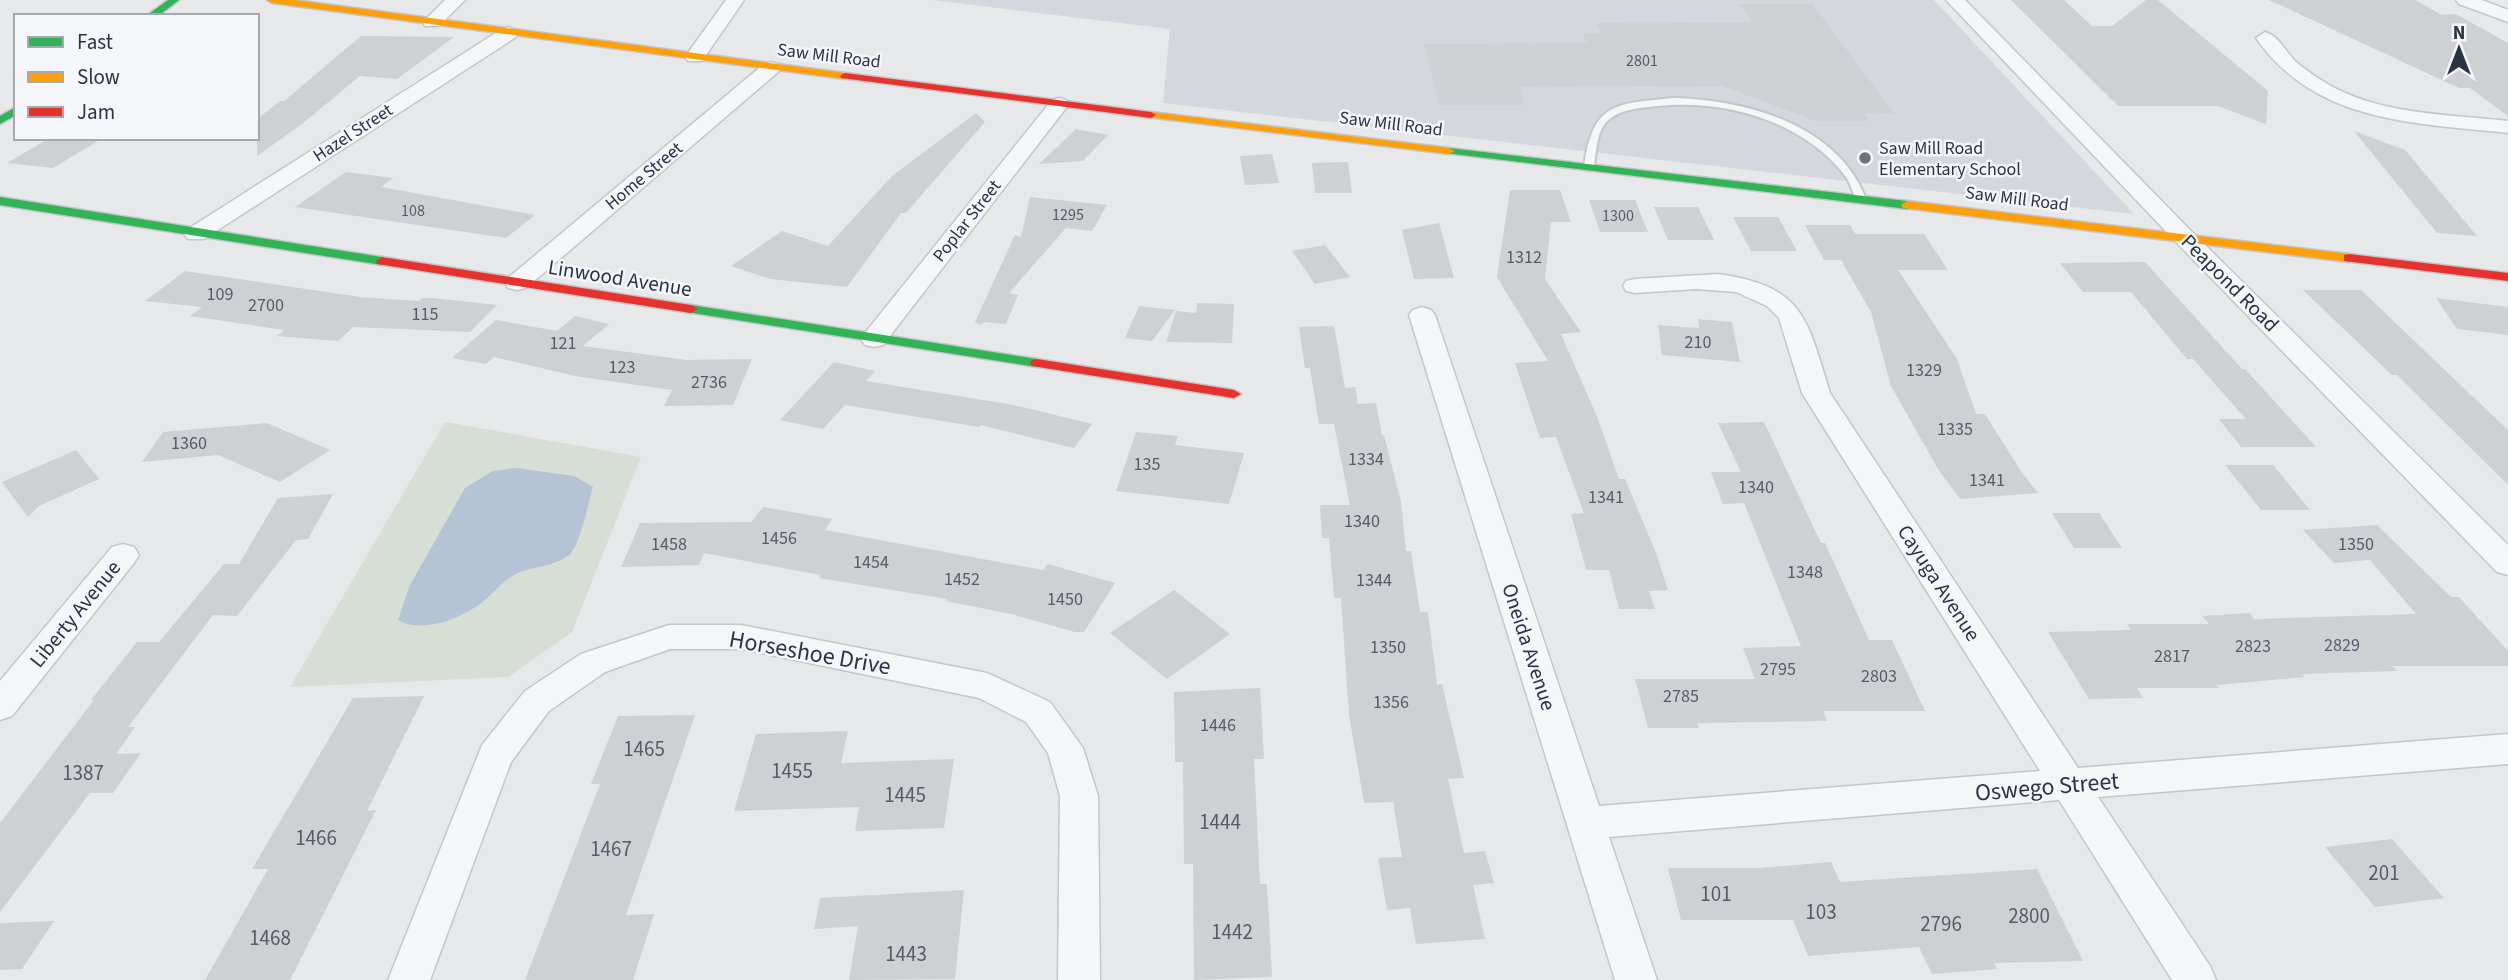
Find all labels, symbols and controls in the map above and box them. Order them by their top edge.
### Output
legend [14,14,259,140]
north arrow [2424,14,2494,84]
text: N [2453,20,2465,47]
text: Fast [77,27,113,57]
street label: Saw Mill Road [776,37,882,75]
house number: 2801 [1626,50,1658,72]
text: Slow [77,62,120,92]
text: Jam [77,97,115,127]
street label: Hazel Street [308,98,398,168]
street label: Saw Mill Road [1338,105,1444,143]
street label: Home Street [600,136,688,216]
place label: Saw Mill Road Elementary School [1879,136,2021,182]
marker: Saw Mill Road Elementary School [1857,150,1873,166]
street label: Poplar Street [927,175,1007,267]
street label: Saw Mill Road [1964,180,2070,218]
house number: 108 [401,200,425,222]
house number: 1295 [1052,204,1084,226]
house number: 1300 [1602,205,1634,227]
street label: Peapond Road [2174,227,2286,339]
house number: 1312 [1506,245,1542,270]
street label: Linwood Avenue [546,252,694,304]
house number: 109 [207,282,233,307]
house number: 2700 [248,293,284,318]
house number: 115 [412,302,438,327]
house number: 210 [1685,330,1711,355]
house number: 121 [550,331,576,356]
house number: 123 [609,355,635,380]
house number: 1329 [1906,358,1942,383]
house number: 2736 [691,370,727,395]
house number: 1335 [1937,417,1973,442]
house number: 1360 [171,431,207,456]
house number: 1334 [1348,447,1384,472]
house number: 135 [1134,452,1160,477]
house number: 1341 [1969,468,2005,493]
house number: 1340 [1738,475,1774,500]
house number: 1341 [1588,485,1624,510]
house number: 1340 [1344,509,1380,534]
street label: Cayuga Avenue [1890,519,1988,647]
house number: 1456 [761,526,797,551]
house number: 1458 [651,532,687,557]
house number: 1350 [2338,532,2374,557]
house number: 1454 [853,550,889,575]
street label: Liberty Avenue [22,554,128,674]
house number: 1348 [1787,560,1823,585]
house number: 1452 [944,567,980,592]
house number: 1344 [1356,568,1392,593]
street label: Oneida Avenue [1494,580,1564,714]
house number: 1450 [1047,587,1083,612]
street label: Horseshoe Drive [726,622,894,684]
house number: 2829 [2324,633,2360,658]
house number: 2823 [2235,634,2271,659]
house number: 1350 [1370,635,1406,660]
house number: 2817 [2154,644,2190,669]
house number: 2795 [1760,657,1796,682]
house number: 2803 [1861,664,1897,689]
house number: 2785 [1663,684,1699,709]
house number: 1356 [1373,690,1409,715]
house number: 1446 [1200,713,1236,738]
house number: 1465 [623,734,665,764]
house number: 1455 [771,756,813,786]
house number: 1387 [62,758,104,788]
street label: Oswego Street [1973,763,2121,811]
house number: 1445 [884,780,926,810]
house number: 1444 [1199,807,1241,837]
house number: 1466 [295,823,337,853]
house number: 1467 [590,834,632,864]
house number: 201 [2368,858,2400,888]
house number: 101 [1700,879,1732,909]
house number: 103 [1805,897,1837,927]
house number: 2800 [2008,901,2050,931]
house number: 2796 [1920,909,1962,939]
house number: 1442 [1211,917,1253,947]
house number: 1468 [249,923,291,953]
house number: 1443 [885,939,927,969]

